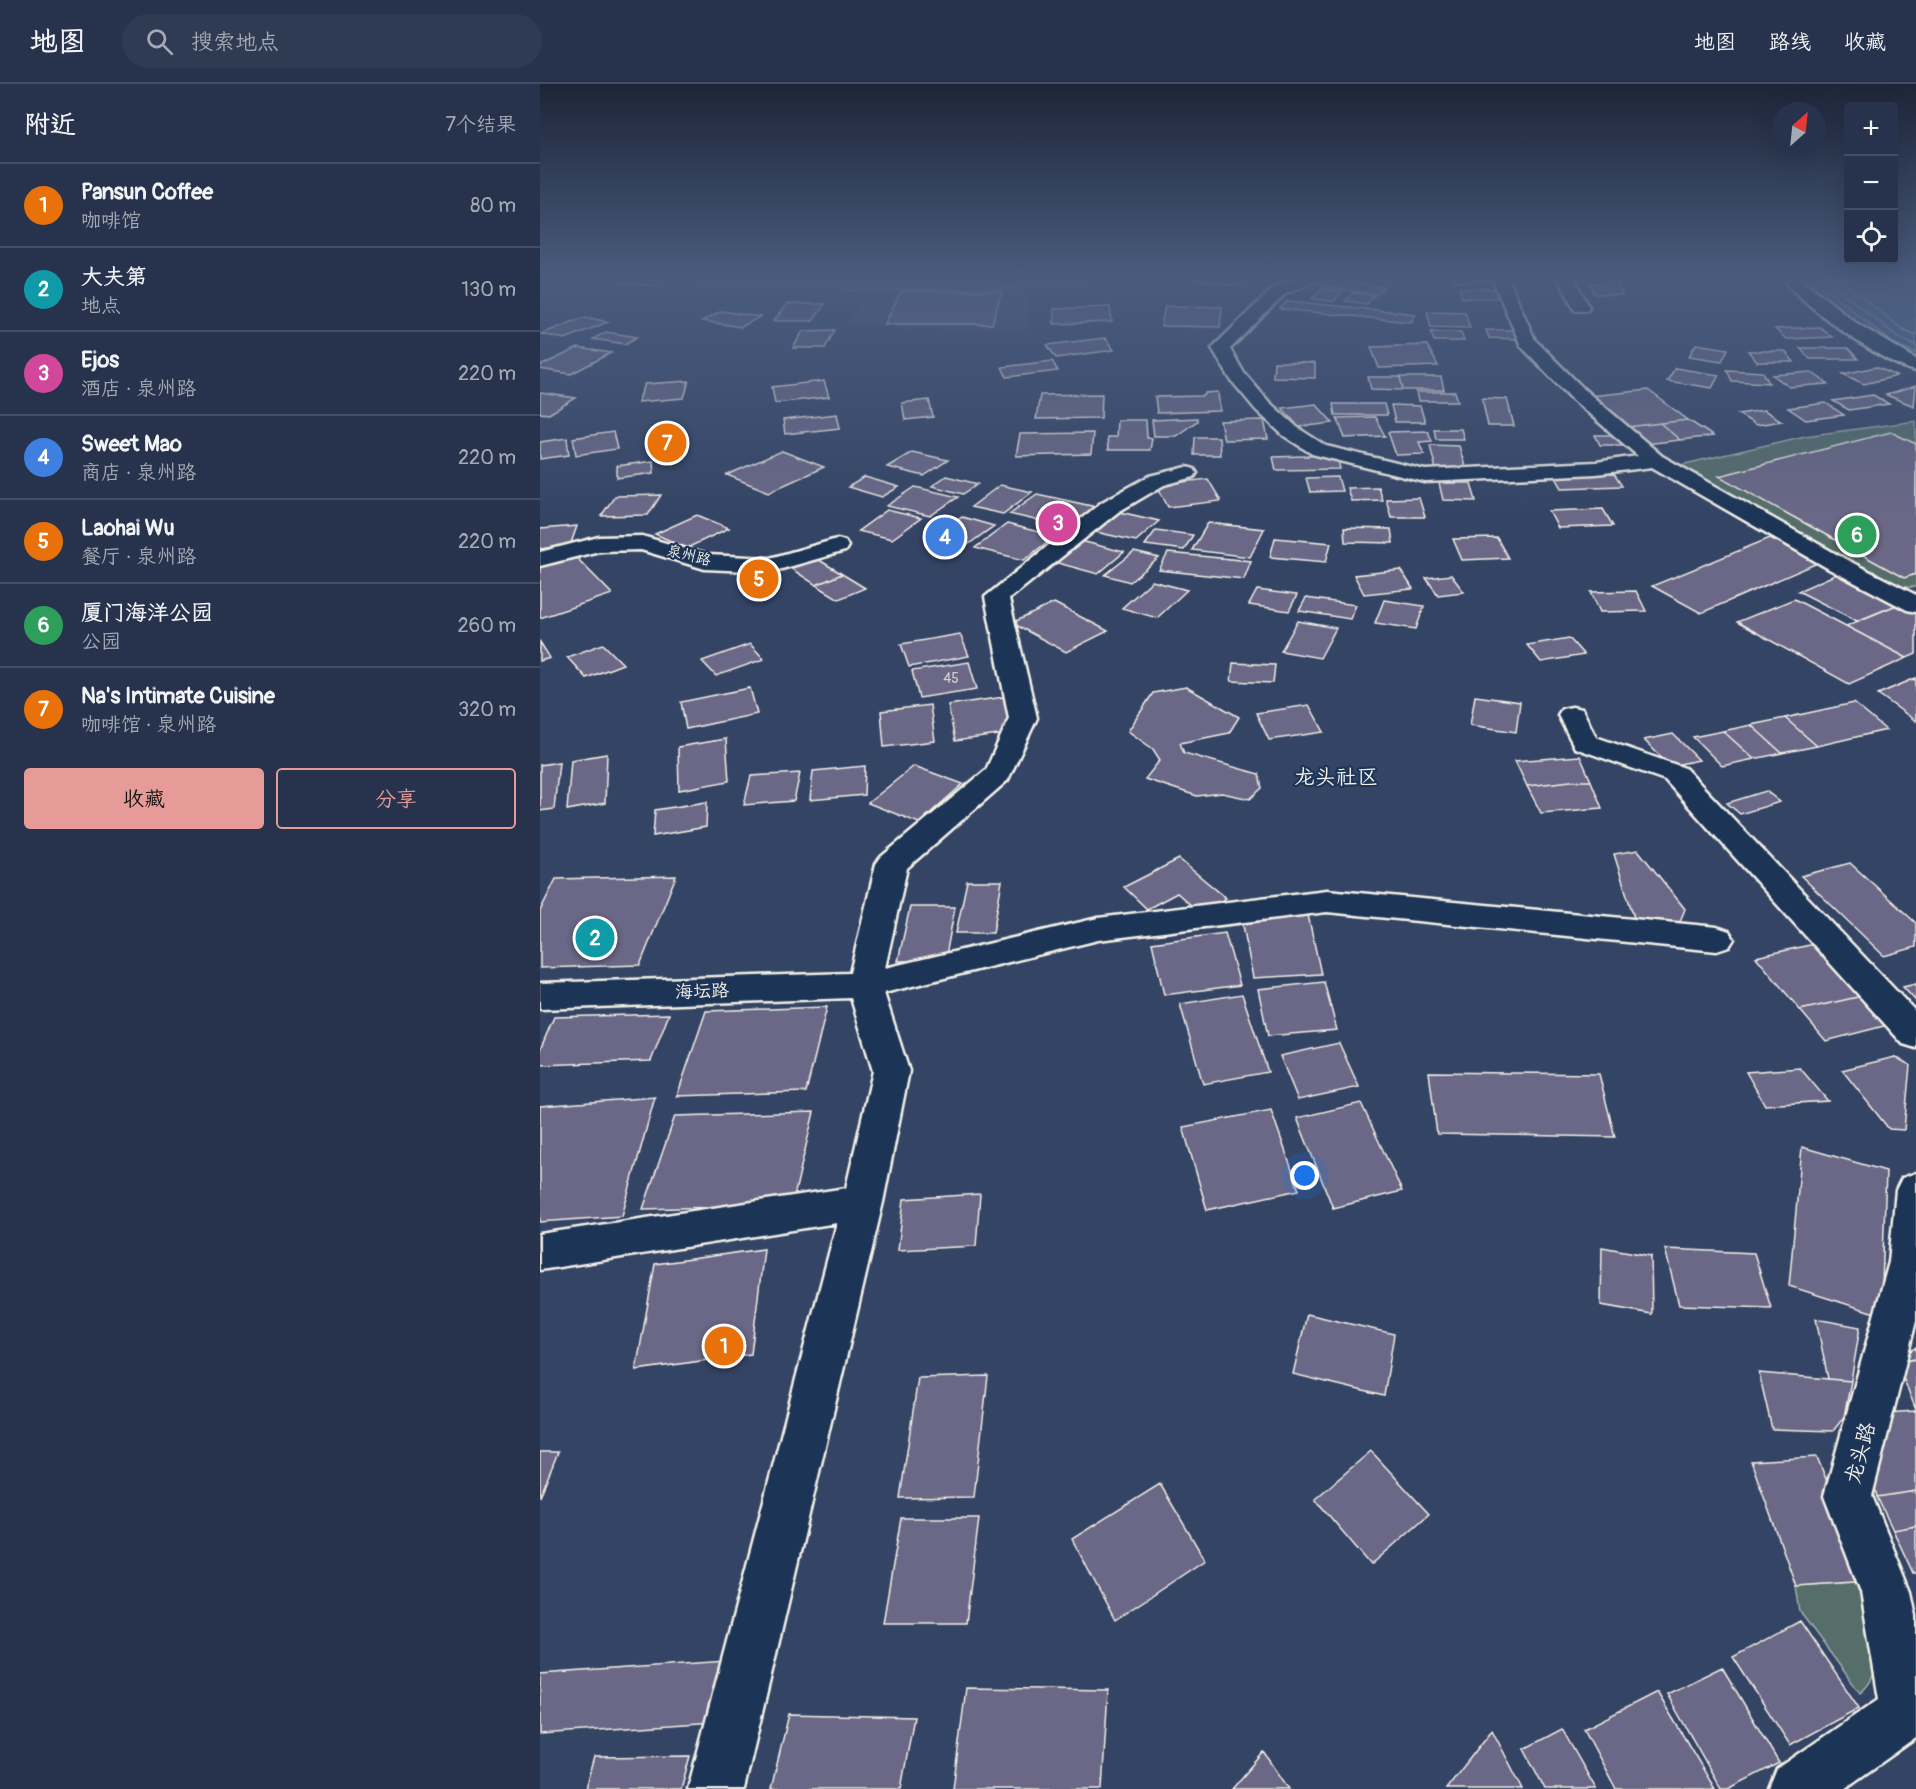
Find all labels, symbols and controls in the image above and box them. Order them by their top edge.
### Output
search box [122,14,542,68]
text: 地图 [30,25,86,60]
icon: search [143,25,176,58]
text: 搜索地点 [191,28,279,56]
text: 地图 [1694,29,1736,56]
text: 路线 [1769,29,1811,56]
text: 收藏 [1844,29,1886,56]
north arrow [1772,102,1826,156]
map controls [1844,102,1898,264]
button: + [1844,102,1898,156]
text: 附近 [24,109,76,141]
text: 7个结果 [445,112,516,137]
button: − [1844,156,1898,210]
text: Pansun Coffee [81,178,213,206]
text: 1 [40,193,47,218]
text: 80 m [470,193,516,218]
text: 咖啡馆 [81,208,141,233]
button: locate [1844,210,1898,264]
text: 大夫第 [81,263,147,291]
text: 2 [38,277,49,302]
text: 130 m [461,277,516,302]
text: 地点 [81,293,121,318]
text: Ejos [81,346,119,374]
text: 3 [38,361,49,386]
text: 220 m [458,361,516,386]
text: 酒店 · 泉州路 [81,376,196,401]
pin: 7 [648,420,686,466]
text: Sweet Mao [81,430,182,458]
text: 4 [38,445,49,470]
text: 220 m [458,445,516,470]
text: 商店 · 泉州路 [81,460,196,485]
pin: 3 [1038,500,1078,546]
pin: 6 [1838,512,1876,558]
text: Laohai Wu [81,514,175,542]
pin: 4 [926,514,964,560]
text: 5 [38,529,49,554]
text: 220 m [458,529,516,554]
street label: 泉州路 [665,541,713,570]
text: 餐厅 · 泉州路 [81,544,196,569]
pin: 5 [740,556,778,602]
text: 厦门海洋公园 [81,599,213,627]
text: 6 [38,613,49,638]
text: 260 m [457,613,516,638]
text: 公园 [81,629,121,654]
house number: 45 [943,670,959,687]
text: Na's Intimate Cuisine [81,682,275,710]
text: 7 [38,697,49,722]
text: 320 m [458,697,516,722]
text: 咖啡馆 · 泉州路 [81,712,216,737]
district label: 龙头社区 [1294,764,1378,791]
button: 收藏 [24,768,264,829]
button: 分享 [276,768,516,829]
pin: 2 [576,916,614,960]
street label: 海坛路 [675,979,729,1004]
your location [1290,1161,1319,1190]
pin: 1 [704,1324,744,1368]
street label: 龙头路 [1839,1419,1882,1487]

